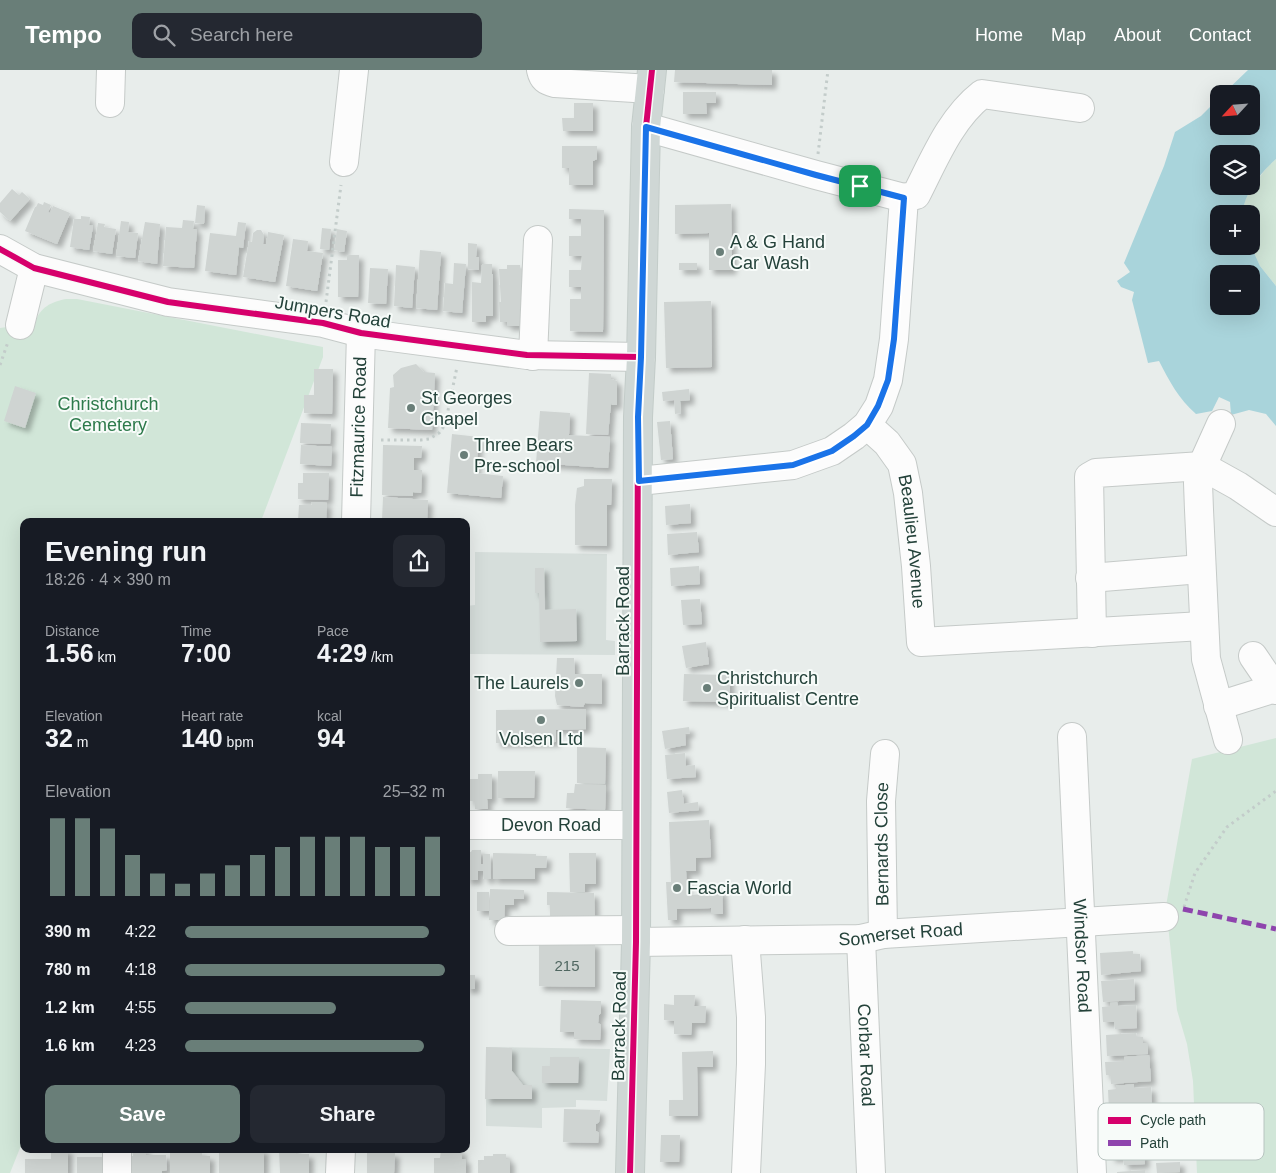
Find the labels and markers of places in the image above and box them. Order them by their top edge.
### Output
pin [839,165,881,207]
place label: A & G Hand Car Wash [730,232,825,273]
marker: A & G Hand Car Wash [714,246,726,258]
place label: St Georges Chapel [421,388,512,429]
marker: St Georges Chapel [405,402,417,414]
place label: Three Bears Pre-school [474,435,573,476]
marker: Three Bears Pre-school [458,449,470,461]
place label: Christchurch Spiritualist Centre [717,668,859,709]
place label: The Laurels [474,673,569,693]
marker: The Laurels [573,677,585,689]
marker: Christchurch Spiritualist Centre [701,682,713,694]
marker: Volsen Ltd [535,714,547,726]
place label: Volsen Ltd [499,729,583,749]
place label: Fascia World [687,878,792,898]
marker: Fascia World [671,882,683,894]

